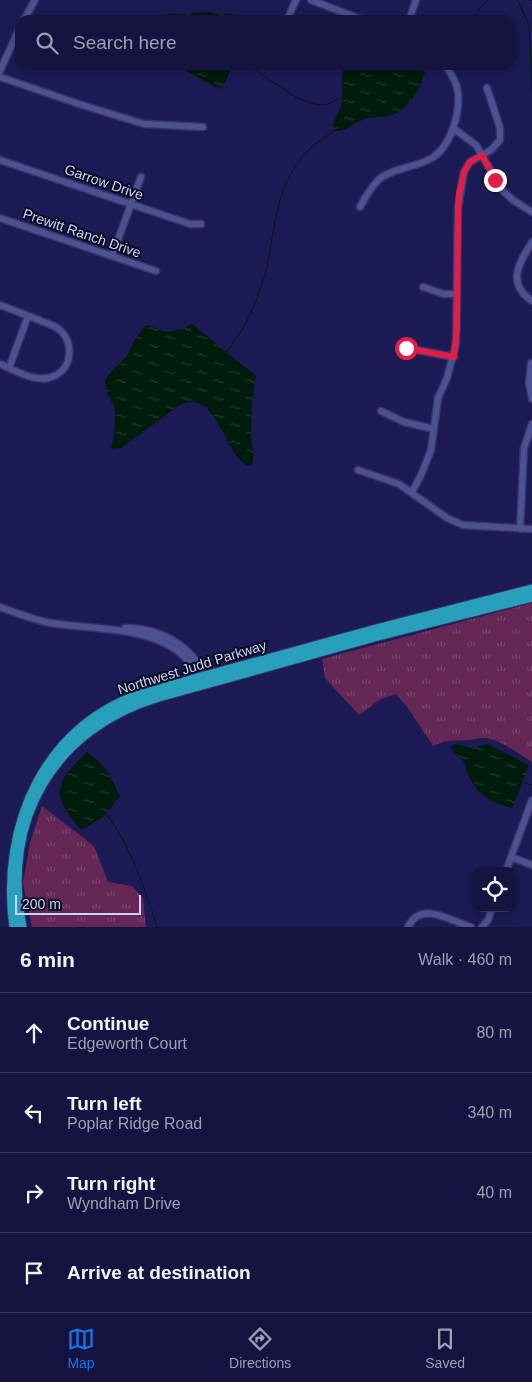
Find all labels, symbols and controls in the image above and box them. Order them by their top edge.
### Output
search box [15,15,517,70]
icon: search [33,29,61,57]
text: Search here [73,32,177,53]
street label: Garrow Drive [62,161,146,203]
route end [484,169,507,192]
street label: Prewitt Ranch Drive [21,205,143,261]
route start [395,337,418,360]
street label: Northwest Judd Parkway [116,637,268,697]
map controls [472,867,517,912]
button: locate [472,867,517,912]
scale bar [15,892,141,915]
text: 200 m [22,896,61,912]
text: 6 min [20,948,75,971]
text: Walk · 460 m [418,951,512,968]
text: Continue [67,1013,149,1034]
icon: ahead [20,1019,48,1047]
text: 80 m [476,1024,512,1041]
text: Edgeworth Court [67,1035,187,1052]
text: Turn left [67,1093,142,1114]
icon: left [20,1099,48,1127]
text: 340 m [468,1104,512,1121]
text: Poplar Ridge Road [67,1115,202,1132]
text: Turn right [67,1173,155,1194]
icon: right [20,1179,48,1207]
text: 40 m [476,1184,512,1201]
text: Wyndham Drive [67,1195,181,1212]
icon: arrive [20,1259,48,1287]
text: Arrive at destination [67,1262,251,1283]
tab: Map [67,1325,95,1371]
tab: Directions [229,1325,291,1371]
tab: Saved [425,1325,465,1371]

